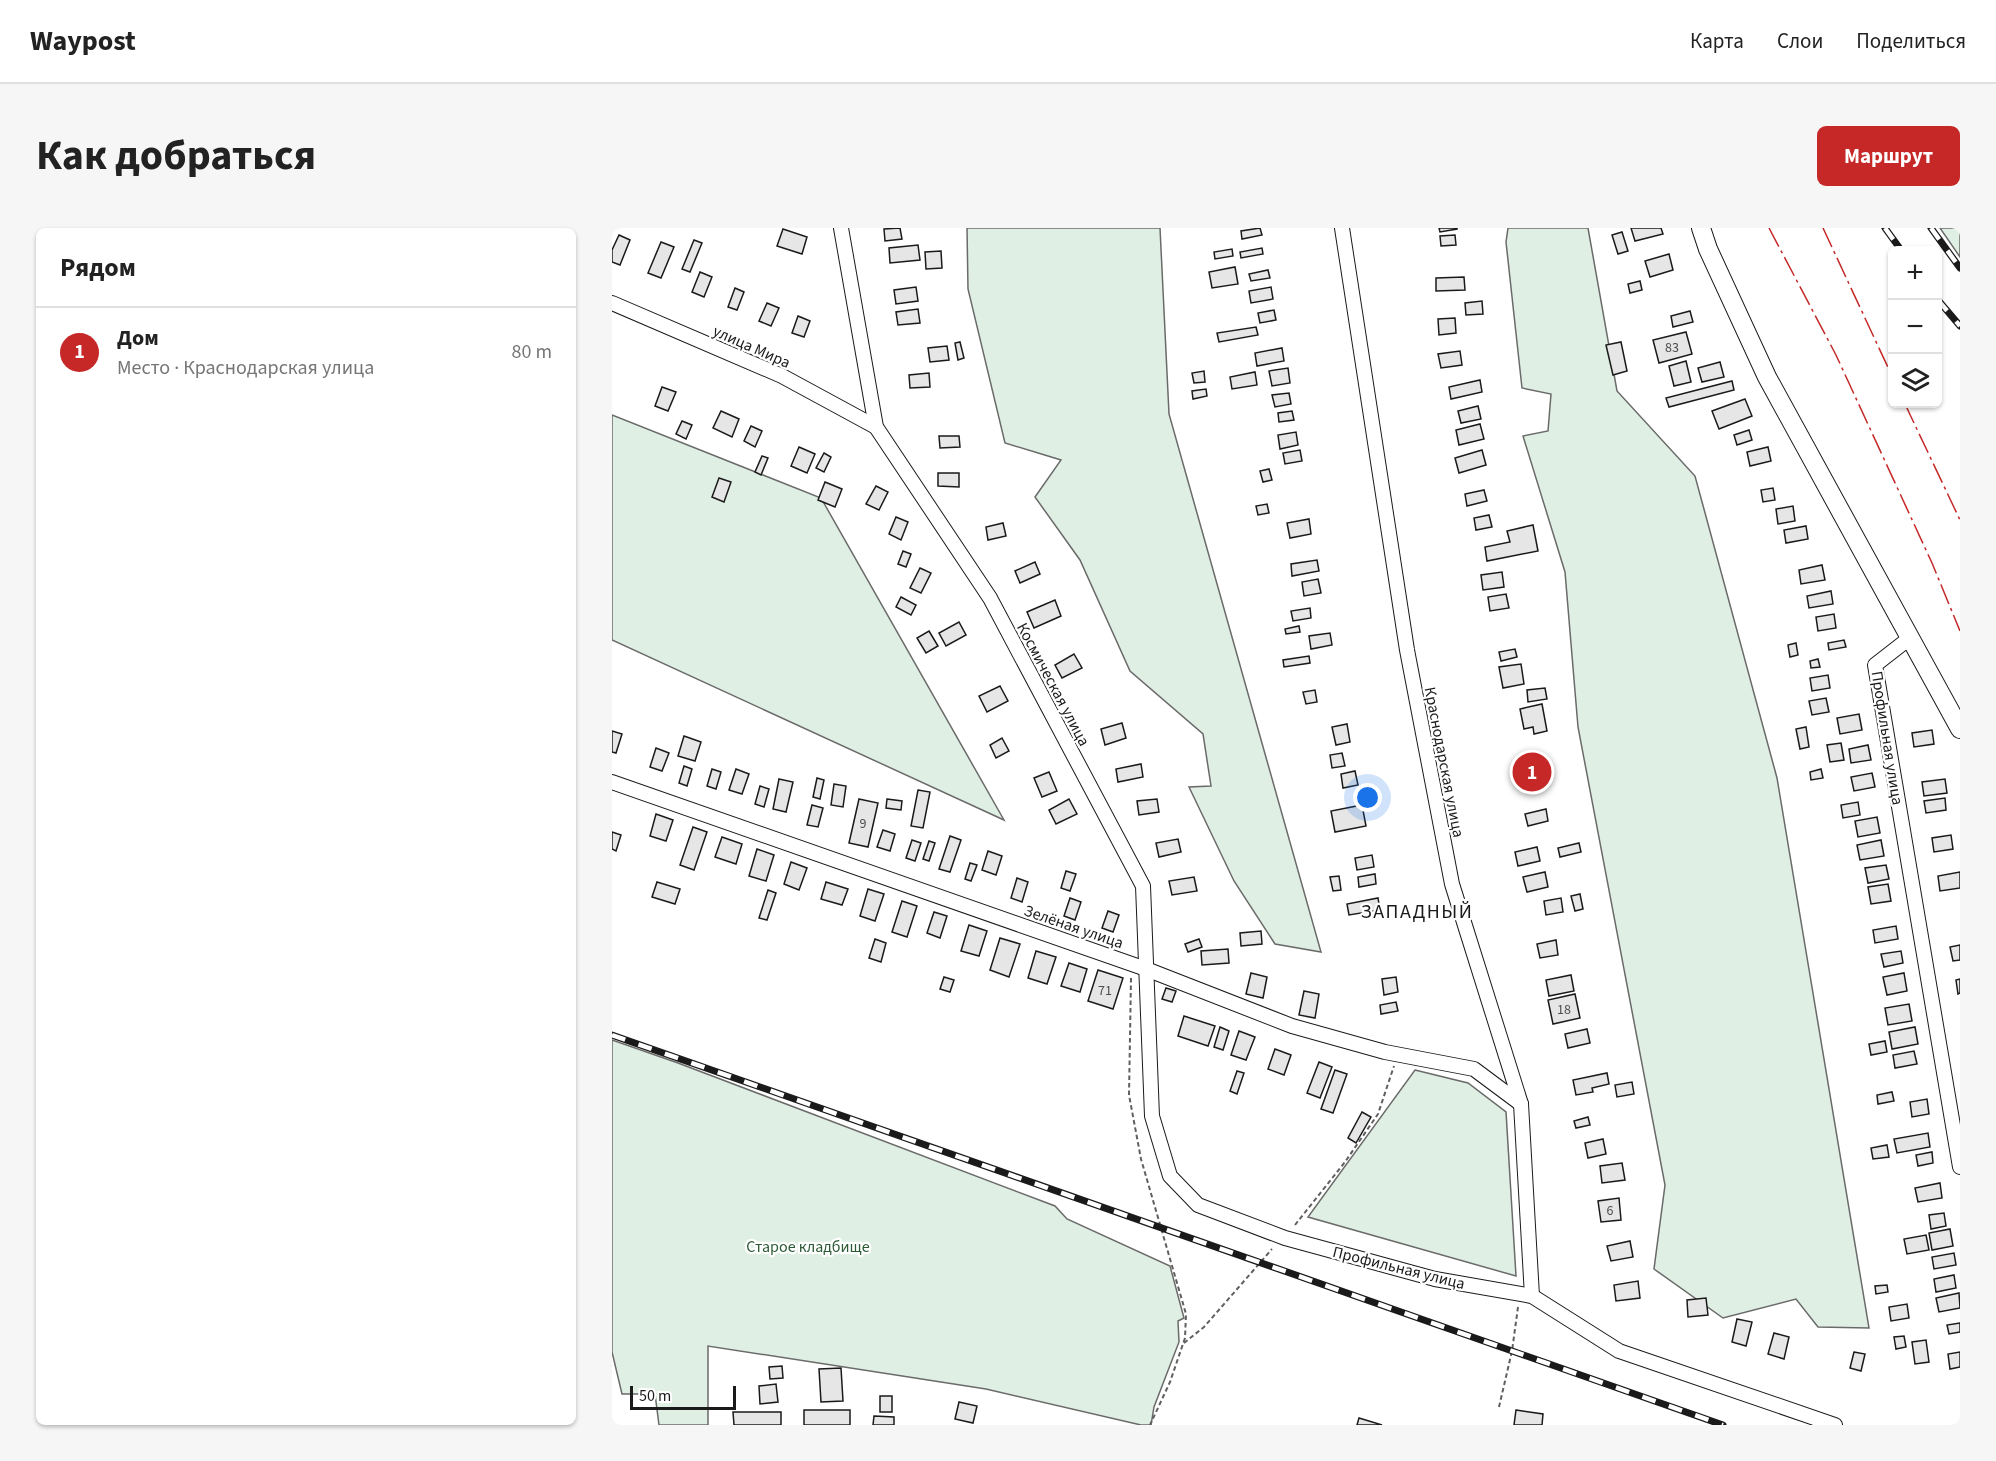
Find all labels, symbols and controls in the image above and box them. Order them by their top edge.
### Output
text: Waypost [30,21,136,61]
text: Карта [1690,26,1744,56]
text: Слои [1777,26,1823,56]
text: Поделиться [1856,26,1966,56]
text: Как добраться [36,126,316,186]
button: Маршрут [1817,126,1960,186]
map controls [1888,246,1942,408]
button: + [1888,246,1942,300]
text: Рядом [60,249,136,286]
button: − [1888,300,1942,354]
street label: улица Мира [709,320,794,374]
text: Дом [117,322,159,354]
text: 1 [74,338,85,366]
text: 80 m [512,338,552,366]
house number: 83 [1665,338,1679,358]
text: Место · Краснодарская улица [117,354,374,382]
button: layers [1888,354,1942,408]
street label: Космическая улица [1011,619,1095,750]
street label: Профильная улица [1866,670,1908,807]
street label: Краснодарская улица [1419,685,1469,839]
pin: 1 [1512,750,1552,794]
your location [1353,783,1382,812]
house number: 9 [860,814,867,834]
district label: ЗАПАДНЫЙ [1361,898,1473,926]
street label: Зелёная улица [1021,900,1126,954]
house number: 71 [1098,981,1112,1001]
house number: 18 [1557,1000,1571,1020]
house number: 6 [1607,1201,1614,1221]
park label: Старое кладбище [746,1236,870,1258]
street label: Профильная улица [1330,1241,1467,1295]
scale bar [630,1383,736,1410]
text: 50 m [639,1385,671,1407]

